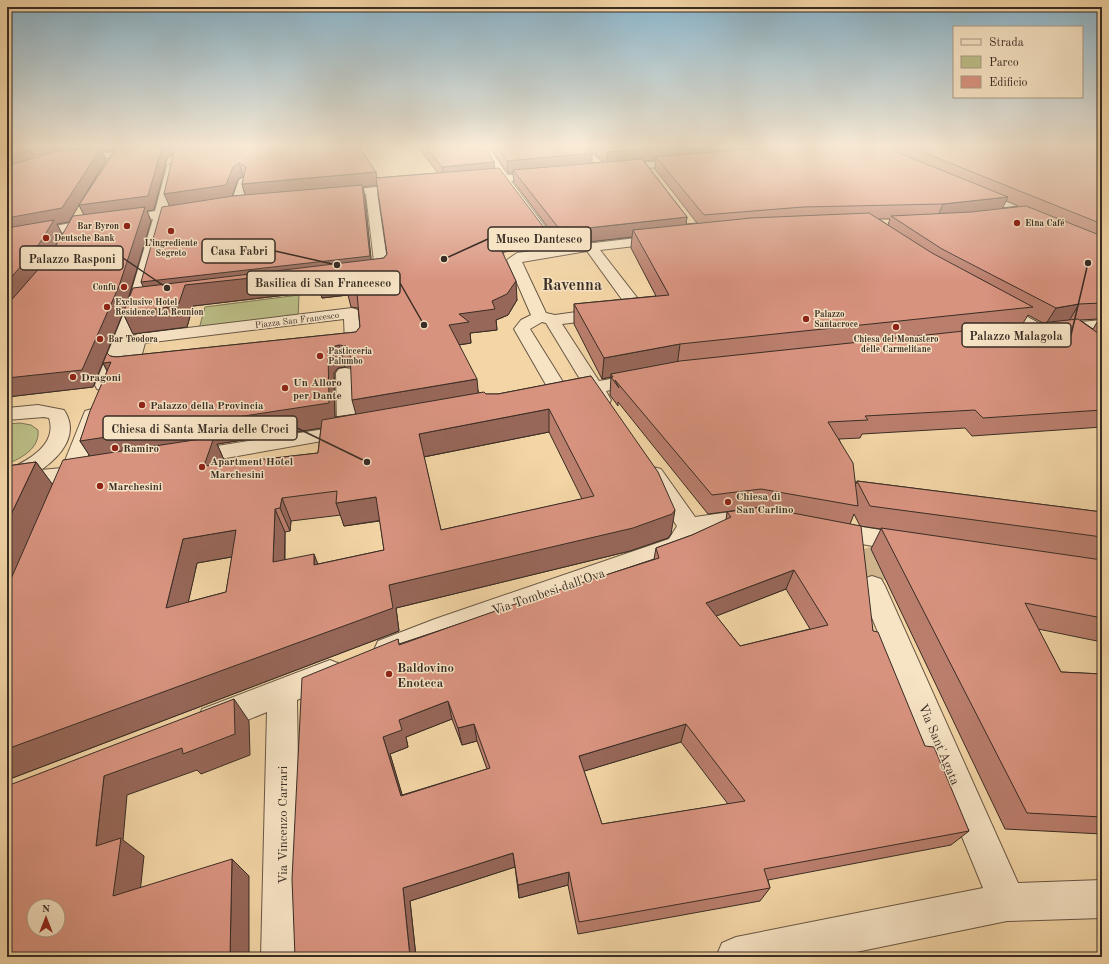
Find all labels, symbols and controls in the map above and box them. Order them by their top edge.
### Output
legend [953,26,1083,98]
text: Strada [989,37,1024,49]
text: Parco [989,57,1019,69]
text: Edificio [989,77,1028,89]
marker: Etna Café [1012,218,1022,228]
place label: Etna Café [1025,219,1065,228]
marker: Bar Byron [122,221,132,231]
place label: Bar Byron [77,222,119,231]
marker: L’ingrediente Segreto [166,226,176,236]
callout: Museo Dantesco [488,227,591,251]
marker: Deutsche Bank [41,233,51,243]
place label: Deutsche Bank [54,234,114,243]
text: Museo Dantesco [496,234,582,246]
place label: L’ingrediente Segreto [145,239,197,258]
callout: Casa Fabri [202,239,275,263]
callout: Palazzo Rasponi [20,246,123,270]
text: Casa Fabri [210,246,268,258]
text: Palazzo Rasponi [28,254,116,266]
callout: Basilica di San Francesco [247,271,400,295]
text: Basilica di San Francesco [255,278,391,290]
district label: Ravenna [542,278,602,294]
marker: Confu [119,282,129,292]
place label: Confu [92,283,116,292]
place label: Exclusive Hotel Residence La Reunion [115,298,204,317]
marker: Exclusive Hotel Residence La Reunion [102,302,112,312]
place label: Palazzo Santacroce [814,310,858,329]
street label: Piazza San Francesco [254,311,340,330]
marker: Palazzo Santacroce [801,314,811,324]
marker: Chiesa del Monastero delle Carmelitane [891,322,901,332]
callout: Palazzo Malagola [962,323,1071,347]
text: Palazzo Malagola [969,331,1063,343]
marker: Bar Teodora [95,334,105,344]
place label: Bar Teodora [108,335,158,344]
place label: Chiesa del Monastero delle Carmelitane [853,335,939,354]
place label: Pasticceria Palumbo [328,347,373,366]
marker: Pasticceria Palumbo [315,351,325,361]
marker: Dragoni [68,372,78,382]
place label: Dragoni [81,373,121,384]
place label: Un Alloro per Dante [293,378,342,402]
marker: Un Alloro per Dante [280,383,290,393]
marker: Palazzo della Provincia [137,400,147,410]
place label: Palazzo della Provincia [150,401,264,412]
callout: Chiesa di Santa Maria delle Croci [103,416,297,440]
text: Chiesa di Santa Maria delle Croci [111,424,289,436]
marker: Ramiro [110,443,120,453]
place label: Ramiro [123,444,159,455]
place label: Apartment Hotel Marchesini [210,457,294,481]
marker: Apartment Hotel Marchesini [197,462,207,472]
marker: Marchesini [95,481,105,491]
place label: Marchesini [108,482,162,493]
place label: Chiesa di San Carlino [736,492,794,516]
marker: Chiesa di San Carlino [723,497,733,507]
street label: Via Tombesi dall'Ova [490,567,607,618]
place label: Baldovino Enoteca [397,662,454,690]
marker: Baldovino Enoteca [384,669,394,679]
street label: Via Sant'Agata [916,702,962,787]
street label: Via Vincenzo Carrari [277,765,290,884]
north arrow [26,898,66,938]
text: N [42,904,51,915]

